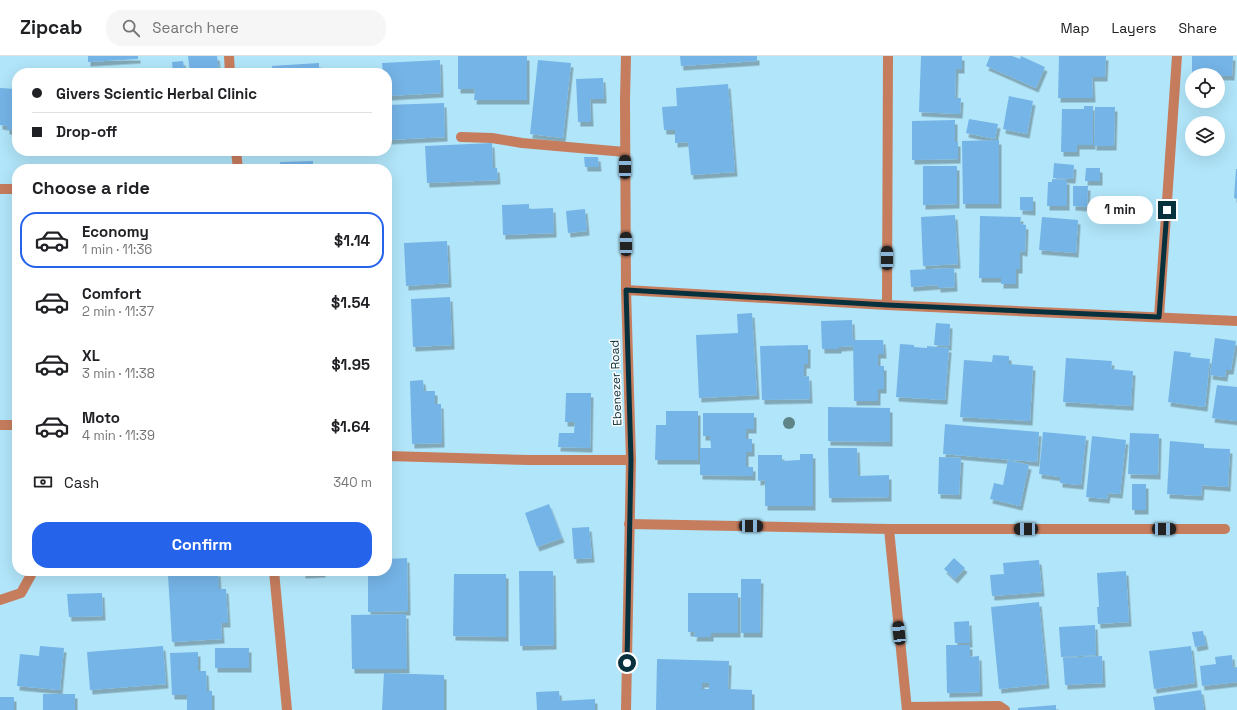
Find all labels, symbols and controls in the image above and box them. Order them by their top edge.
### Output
search box [106,10,386,46]
text: Zipcab [20,15,82,40]
icon: search [120,17,142,39]
text: Search here [152,18,239,37]
text: Map [1060,19,1090,37]
text: Layers [1112,19,1156,37]
text: Share [1178,19,1217,37]
map controls [1185,68,1225,156]
button: locate [1185,68,1225,108]
text: Givers Scientic Herbal Clinic [56,84,257,103]
button: layers [1185,116,1225,156]
text: Drop-off [56,122,117,141]
car [619,155,631,179]
text: Choose a ride [32,176,150,199]
callout: 1 min [1087,196,1153,224]
text: 1 min [1104,201,1136,218]
route end [1158,201,1176,219]
icon: car [34,222,70,258]
text: Economy [82,222,149,241]
text: $1.14 [334,231,370,250]
car [620,232,632,256]
text: 1 min · 11:36 [82,241,152,258]
car [881,246,893,270]
icon: car [34,284,70,320]
text: Comfort [82,284,142,303]
text: $1.54 [331,293,370,312]
text: 2 min · 11:37 [82,303,154,320]
street label: Ebenezer Road [607,340,625,426]
icon: car [34,346,70,382]
text: XL [82,346,100,365]
text: $1.95 [331,355,370,374]
text: 3 min · 11:38 [82,365,155,382]
icon: car [34,408,70,444]
text: Moto [82,408,120,427]
text: $1.64 [331,417,370,436]
text: 4 min · 11:39 [82,427,155,444]
icon: cash [32,471,54,493]
text: Cash [64,473,99,492]
text: 340 m [333,474,372,491]
car [739,520,763,532]
button: Confirm [32,522,372,568]
car [1014,523,1038,535]
car [1152,523,1176,535]
car [892,620,906,646]
route start [618,654,636,672]

